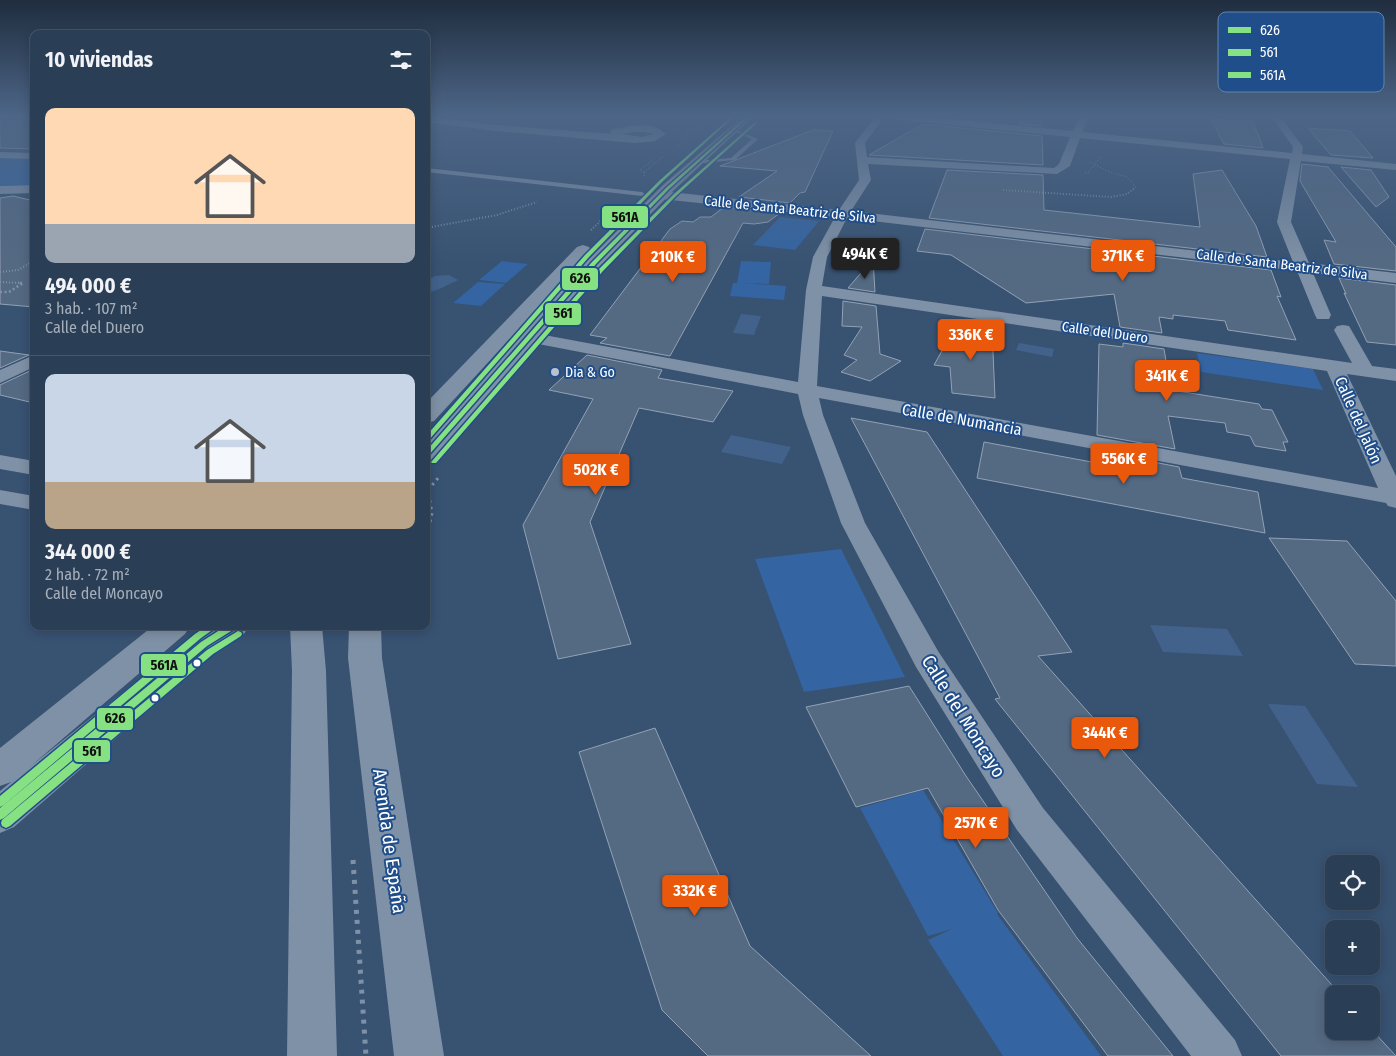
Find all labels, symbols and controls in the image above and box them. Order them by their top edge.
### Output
legend [1218,12,1384,92]
text: 626 [1260,22,1280,39]
text: 561 [1260,44,1278,61]
icon: filters [387,46,415,74]
text: 10 viviendas [45,47,153,73]
text: 561A [1260,67,1286,84]
icon: home [185,141,275,231]
street label: Calle de Santa Beatriz de Silva [703,192,877,227]
line badge: 561A [601,205,649,229]
text: 561A [611,209,639,226]
pin: 494K € [824,238,906,280]
pin: 210K € [632,240,714,283]
pin: 371K € [1082,240,1164,282]
text: 494K € [842,244,888,263]
text: 371K € [1102,246,1144,265]
street label: Calle de Santa Beatriz de Silva [1195,246,1369,283]
text: 210K € [651,247,695,266]
line badge: 626 [561,267,599,291]
text: 626 [570,270,591,287]
text: 494 000 € [45,273,131,299]
text: 3 hab. · 107 m² [45,299,137,318]
line badge: 561 [544,302,582,326]
text: 561 [553,305,573,322]
text: Calle del Duero [45,318,144,337]
pin: 336K € [930,318,1012,361]
street label: Calle del Duero [1061,318,1149,347]
text: 336K € [949,325,993,344]
pin: 341K € [1126,360,1208,402]
place label: Dia & Go [565,364,615,381]
marker: Dia & Go [549,366,561,378]
text: 341K € [1146,366,1188,385]
street label: Calle del Jalón [1331,374,1386,467]
street label: Calle de Numancia [901,400,1023,439]
icon: home [185,406,275,496]
pin: 556K € [1083,442,1165,485]
text: 556K € [1101,449,1147,468]
pin: 502K € [555,454,637,496]
text: 502K € [573,460,619,479]
text: 344 000 € [45,539,131,565]
text: 2 hab. · 72 m² [45,565,130,584]
text: Calle del Moncayo [45,584,163,603]
street label: Calle del Moncayo [917,651,1011,782]
line badge: 561A [140,653,187,677]
text: 561A [150,657,178,674]
unlabelled marker [192,658,202,668]
unlabelled marker [150,693,160,703]
line badge: 626 [96,707,134,731]
text: 626 [105,710,126,727]
pin: 344K € [1064,716,1146,759]
text: 344K € [1082,723,1128,742]
line badge: 561 [73,739,111,763]
text: 561 [82,743,102,760]
street label: Avenida de España [368,767,411,915]
pin: 257K € [935,806,1017,849]
text: 257K € [955,813,997,832]
map controls [1325,855,1380,1040]
button: locate [1325,855,1380,910]
pin: 332K € [654,874,736,917]
text: 332K € [673,881,717,900]
button: + [1325,920,1380,975]
button: − [1325,985,1380,1040]

